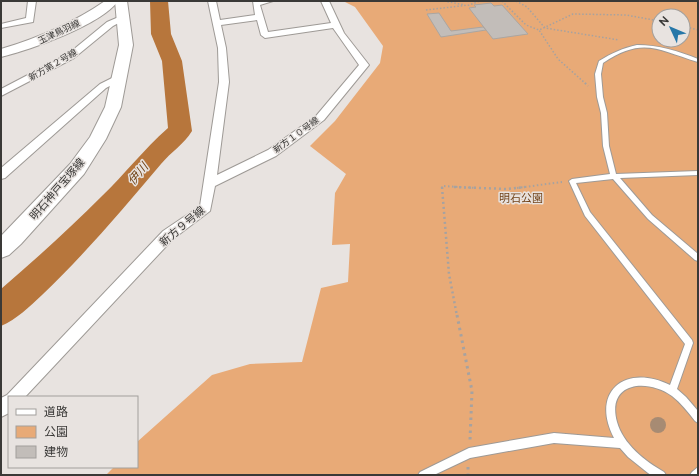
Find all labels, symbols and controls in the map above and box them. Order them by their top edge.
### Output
north arrow [651,8,691,48]
text: N [657,14,672,29]
street label: 玉津鳥羽線 [36,18,82,46]
street label: 新方第２号線 [27,47,80,83]
street label: 新方１０号線 [271,115,322,155]
street label: 明石神戸宝塚線 [27,156,88,223]
water label: 伊川 [125,159,152,188]
park label: 明石公園 [499,192,543,205]
street label: 新方９号線 [157,204,208,249]
legend [8,396,138,468]
text: 道路 [44,405,68,419]
text: 公園 [44,425,68,439]
text: 建物 [44,445,68,459]

